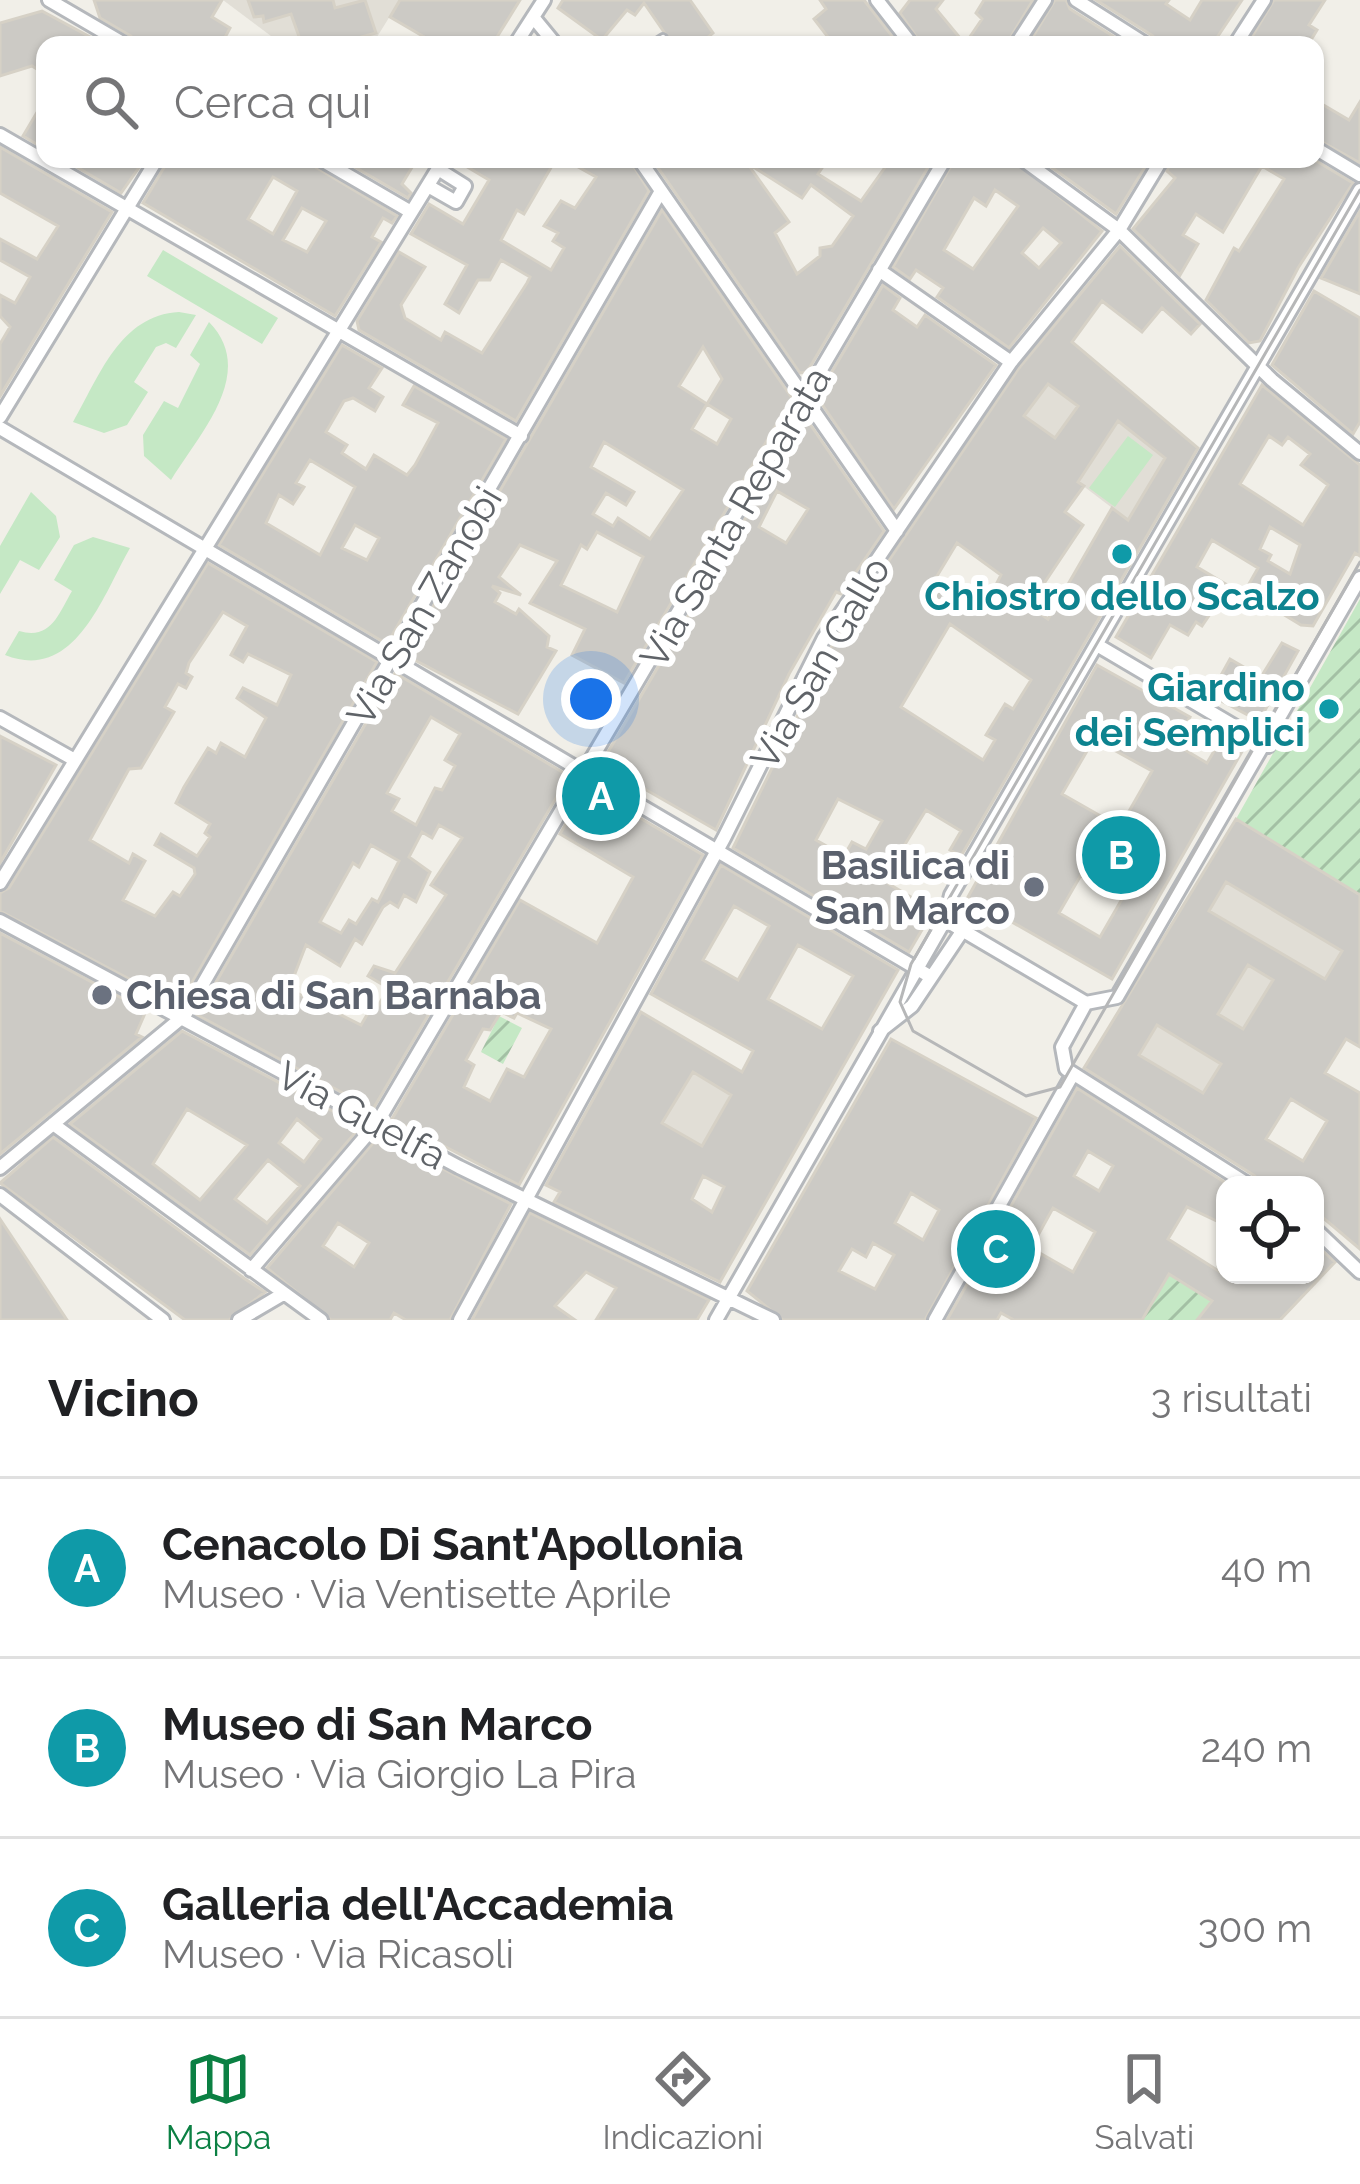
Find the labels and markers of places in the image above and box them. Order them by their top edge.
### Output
marker: Chiostro dello Scalzo [1109,541,1135,567]
place label: Chiostro dello Scalzo [924,573,1320,619]
place label: Giardino dei Semplici [1075,664,1305,755]
marker: Giardino dei Semplici [1316,696,1342,722]
pin: A [562,751,640,841]
pin: B [1082,810,1160,900]
place label: Basilica di San Marco [815,842,1010,933]
marker: Basilica di San Marco [1021,874,1047,900]
place label: Chiesa di San Barnaba [126,972,541,1018]
marker: Chiesa di San Barnaba [89,982,115,1008]
pin: C [957,1204,1035,1294]

